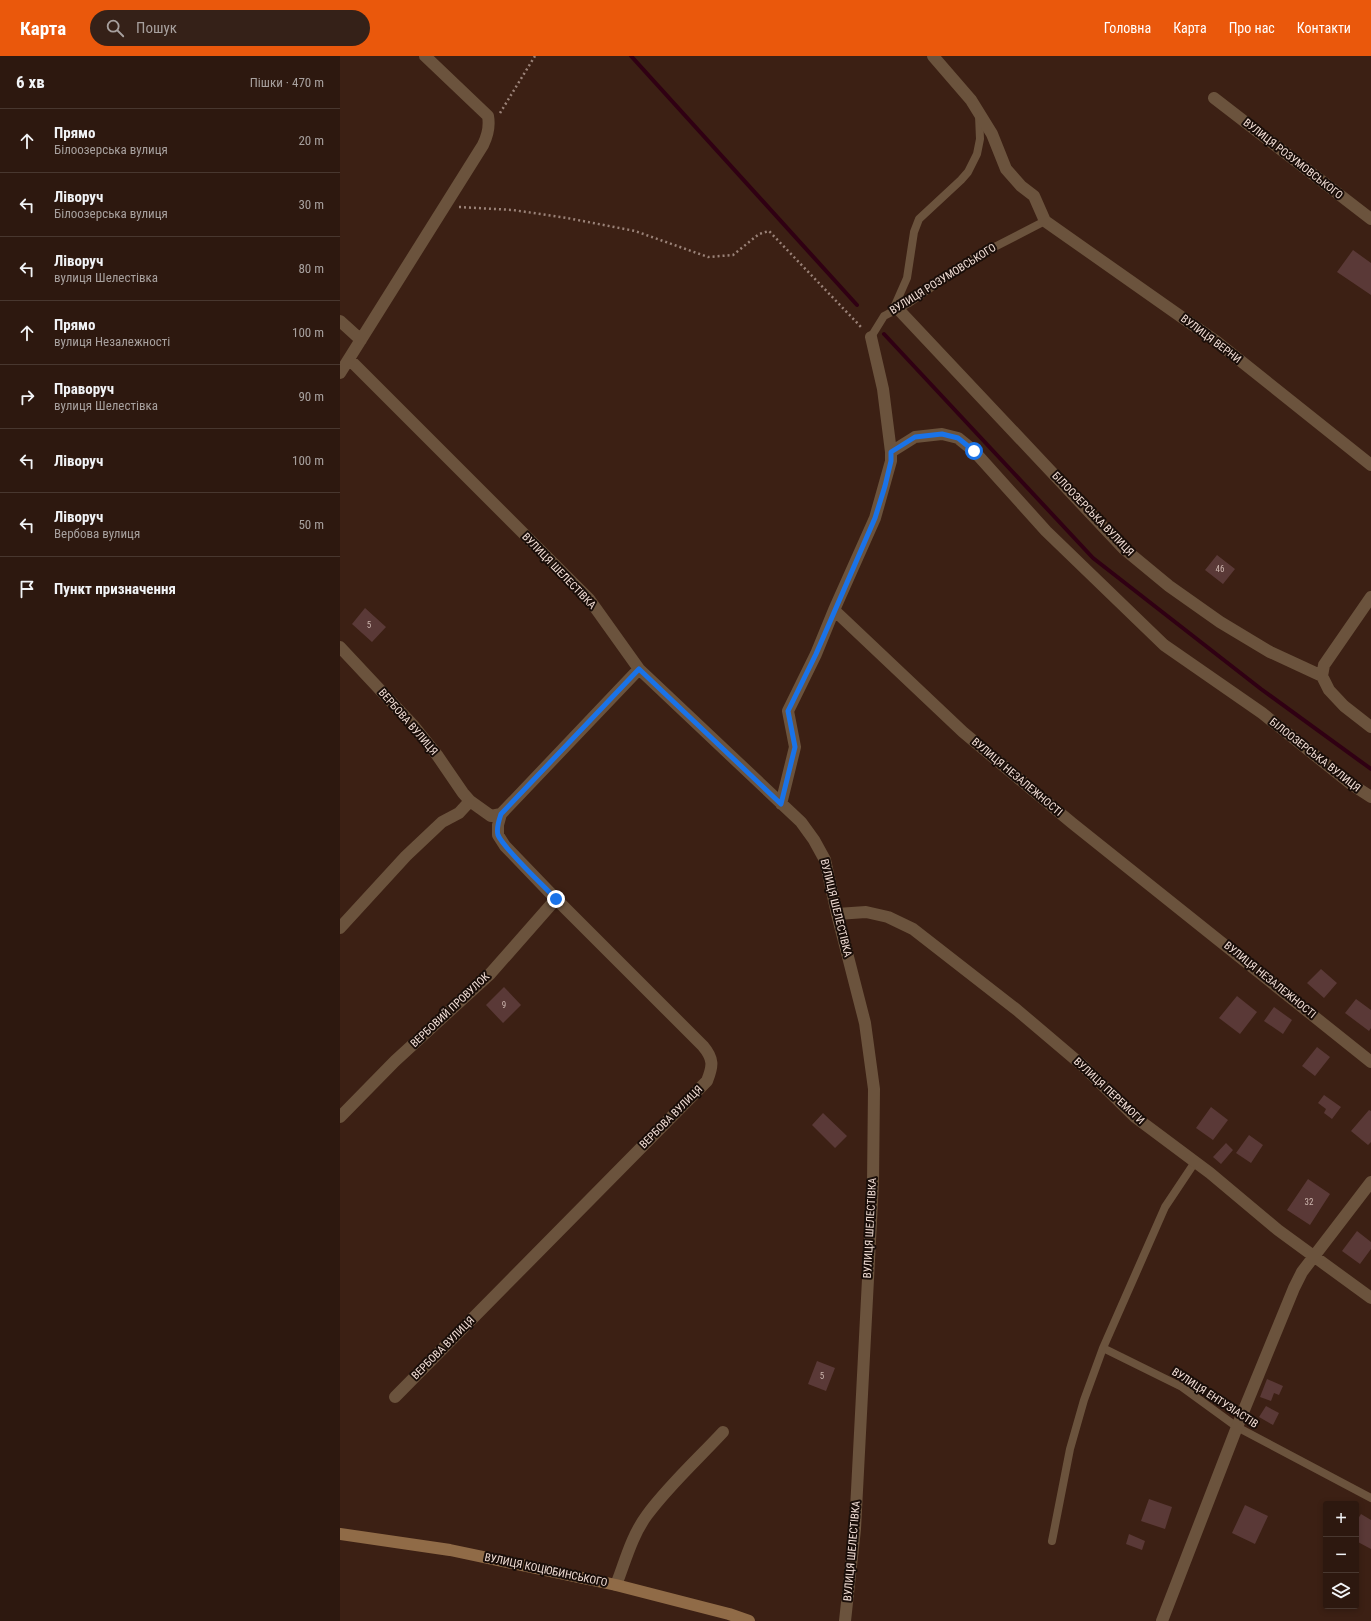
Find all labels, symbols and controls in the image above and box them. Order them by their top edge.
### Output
search box [90,10,370,46]
text: Карта [20,17,66,40]
icon: search [104,17,126,39]
text: Пошук [136,19,177,37]
text: Головна [1104,20,1151,36]
text: Карта [1173,20,1207,36]
text: Про нас [1229,20,1275,36]
text: Контакти [1297,20,1351,36]
text: 6 хв [16,72,45,92]
text: Пішки · 470 m [250,75,324,90]
street label: ВУЛИЦЯ РОЗУМОВСЬКОГО [1241,116,1345,202]
text: Прямо [54,124,95,142]
icon: ahead [16,130,38,152]
text: 20 m [298,133,324,148]
text: Білоозерська вулиця [54,142,168,157]
text: Ліворуч [54,188,103,206]
icon: left [16,194,38,216]
text: 30 m [298,197,324,212]
text: Білоозерська вулиця [54,206,168,221]
street label: ВУЛИЦЯ РОЗУМОВСЬКОГО [887,241,999,317]
text: Ліворуч [54,252,103,270]
icon: left [16,258,38,280]
text: 80 m [298,261,324,276]
text: вулиця Шелестівка [54,270,158,285]
street label: ВУЛИЦЯ ВЕРНИ [1178,312,1244,366]
text: Прямо [54,316,95,334]
icon: ahead [16,322,38,344]
text: 100 m [292,325,324,340]
text: вулиця Незалежності [54,334,170,349]
text: Праворуч [54,380,114,398]
icon: right [16,386,38,408]
text: 90 m [298,389,324,404]
text: вулиця Шелестівка [54,398,158,413]
route start [965,442,983,460]
icon: left [16,450,38,472]
text: Ліворуч [54,452,103,470]
text: 100 m [292,453,324,468]
street label: БІЛООЗЕРСЬКА ВУЛИЦЯ [1049,469,1137,559]
text: Ліворуч [54,508,103,526]
icon: left [16,514,38,536]
text: 50 m [298,517,324,532]
text: Вербова вулиця [54,526,140,541]
street label: ВУЛИЦЯ ШЕЛЕСТІВКА [519,530,599,612]
house number: 46 [1216,564,1224,574]
icon: arrive [16,578,38,600]
text: Пункт призначення [54,580,176,598]
house number: 5 [367,620,372,630]
street label: ВЕРБОВА ВУЛИЦЯ [376,686,440,758]
street label: БІЛООЗЕРСЬКА ВУЛИЦЯ [1267,715,1363,795]
street label: ВУЛИЦЯ НЕЗАЛЕЖНОСТІ [969,735,1065,819]
street label: ВУЛИЦЯ ШЕЛЕСТІВКА [818,858,855,959]
route end [547,890,565,908]
street label: ВУЛИЦЯ НЕЗАЛЕЖНОСТІ [1221,939,1319,1021]
street label: ВЕРБОВИЙ ПРОВУЛОК [408,970,493,1050]
house number: 9 [502,1000,506,1010]
street label: ВУЛИЦЯ ПЕРЕМОГИ [1071,1055,1147,1127]
street label: ВЕРБОВА ВУЛИЦЯ [637,1083,705,1151]
street label: ВУЛИЦЯ ШЕЛЕСТІВКА [861,1177,879,1279]
house number: 32 [1305,1197,1314,1207]
street label: ВЕРБОВА ВУЛИЦЯ [409,1314,477,1382]
street label: ВУЛИЦЯ ЕНТУЗІАСТІВ [1169,1365,1261,1431]
house number: 5 [820,1371,825,1381]
street label: ВУЛИЦЯ ШЕЛЕСТІВКА [841,1500,863,1602]
map controls [1323,1501,1359,1609]
button: + [1323,1501,1359,1537]
button: − [1323,1537,1359,1573]
street label: ВУЛИЦЯ КОЦЮБИНСЬКОГО [483,1551,609,1589]
button: layers [1323,1573,1359,1609]

